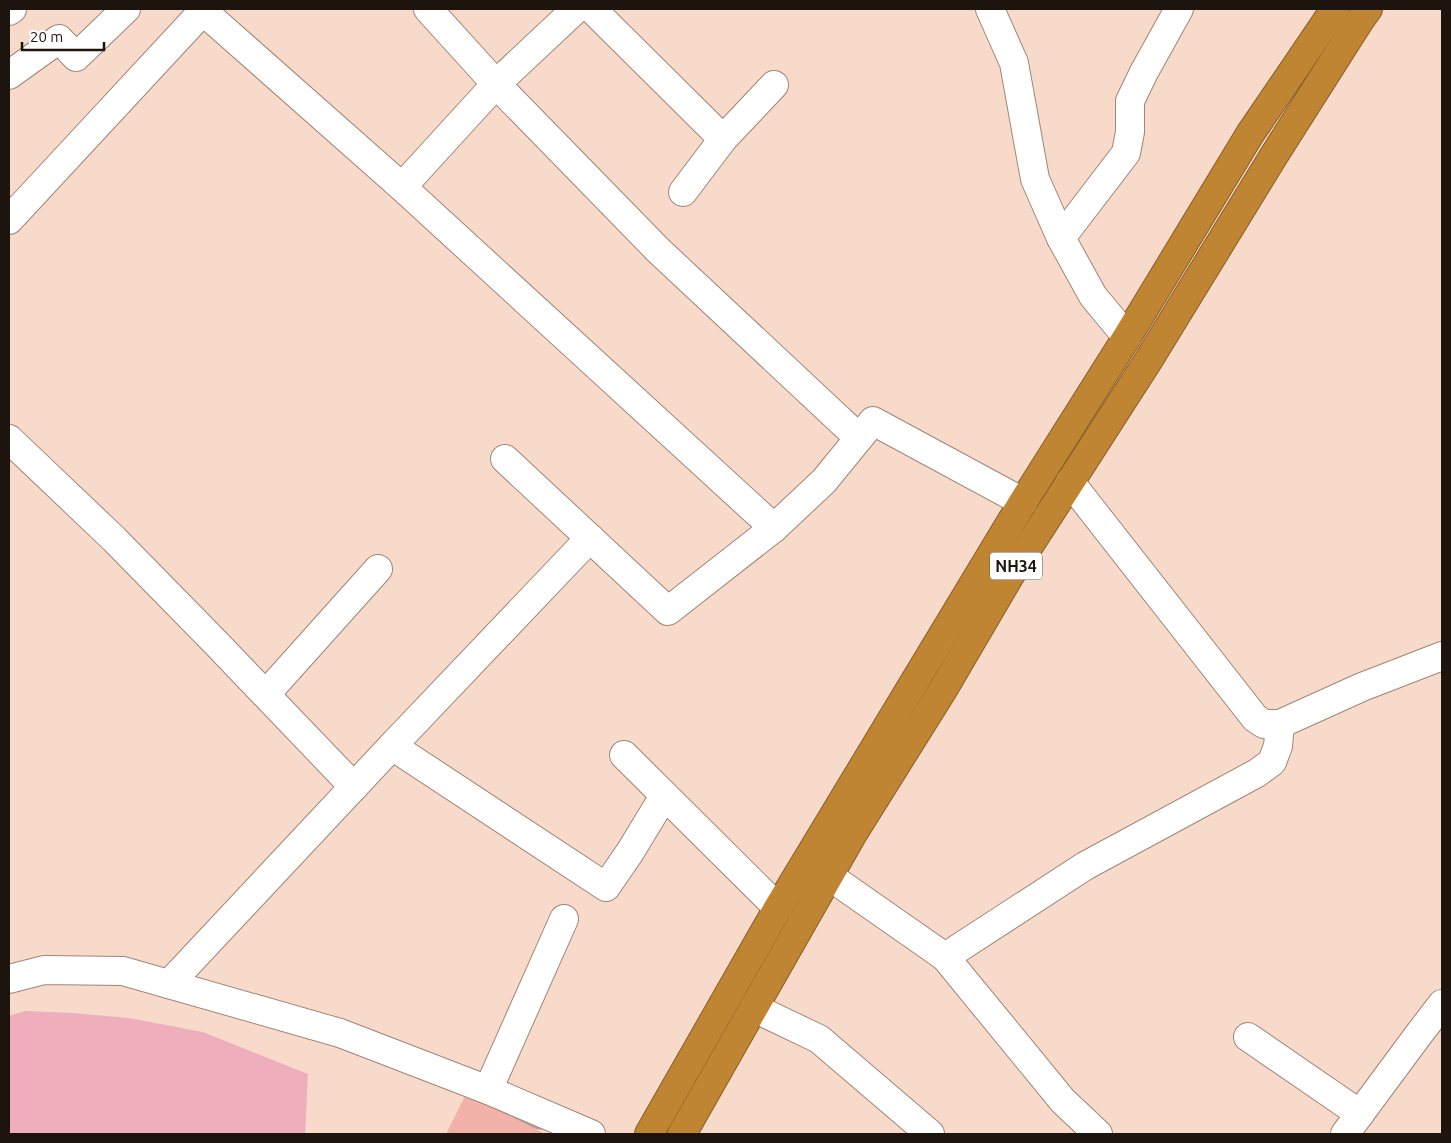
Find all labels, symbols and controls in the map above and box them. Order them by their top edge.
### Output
scale bar [22,20,105,52]
text: 20 m [30,28,63,45]
road number: NH34 [990,552,1042,580]

